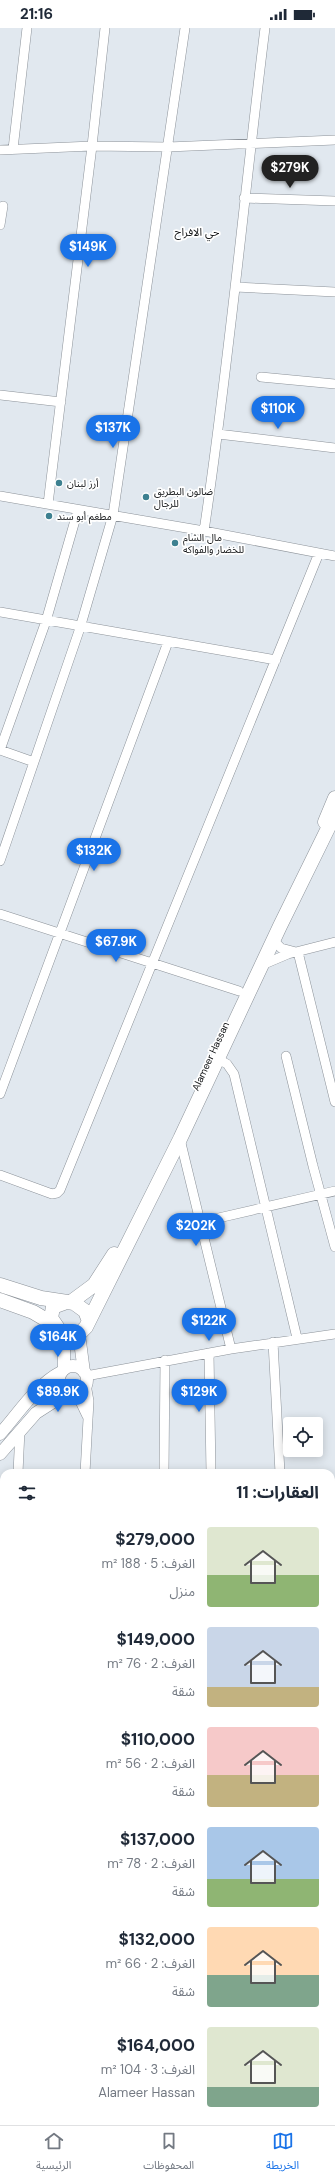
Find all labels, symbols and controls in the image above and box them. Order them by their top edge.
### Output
text: 21:16 [20,4,53,24]
pin: $279K [262,155,318,189]
text: $279K [271,159,309,176]
district label: حي الافراح [174,225,220,242]
pin: $149K [60,234,116,268]
text: $149K [69,238,107,255]
pin: $110K [250,396,306,430]
text: $110K [261,400,295,417]
pin: $137K [85,415,141,449]
text: $137K [95,419,131,436]
place label: أرز لبنان [67,477,99,490]
marker: أرز لبنان [54,478,64,488]
place label: ضالون البطريق للرجال [154,485,213,510]
marker: ضالون البطريق للرجال [141,492,151,502]
place label: مطغم أبو سند [57,510,112,524]
marker: مطغم أبو سند [44,511,54,521]
place label: مال الشام للخضار والفواكه [183,531,245,556]
marker: مال الشام للخضار والفواكه [170,538,180,548]
pin: $132K [66,838,122,872]
text: $132K [76,842,112,859]
pin: $67.9K [83,929,149,963]
text: $67.9K [95,933,137,950]
street label: Alameer Hassan [189,1020,232,1093]
pin: $202K [168,1213,224,1247]
text: $202K [176,1217,216,1234]
pin: $122K [181,1308,237,1342]
text: $122K [191,1312,227,1329]
pin: $164K [30,1324,86,1358]
text: $164K [39,1328,77,1345]
pin: $89.9K [25,1379,91,1413]
pin: $129K [171,1379,227,1413]
text: $89.9K [36,1383,80,1400]
text: $129K [181,1383,217,1400]
map controls [283,1417,323,1457]
button: locate [283,1417,323,1457]
text: العقارات: 11 [236,1481,319,1503]
icon: filters [16,1482,38,1504]
text: $279,000 [115,1528,195,1550]
icon: home [239,1543,287,1591]
text: الغرف: 5 · 188 m² [101,1555,195,1572]
text: منزل [170,1583,195,1600]
text: $149,000 [117,1628,195,1650]
icon: home [239,1643,287,1691]
text: الغرف: 2 · 76 m² [107,1655,195,1672]
text: شقة [172,1683,195,1700]
text: $110,000 [121,1728,195,1750]
icon: home [239,1743,287,1791]
text: الغرف: 2 · 56 m² [106,1755,195,1772]
text: شقة [172,1783,195,1800]
text: $137,000 [120,1828,195,1850]
icon: home [239,1843,287,1891]
text: الغرف: 2 · 78 m² [107,1855,195,1872]
text: شقة [172,1883,195,1900]
text: $132,000 [118,1928,195,1950]
icon: home [239,1943,287,1991]
text: الغرف: 2 · 66 m² [105,1955,195,1972]
text: شقة [172,1983,195,2000]
text: $164,000 [117,2034,195,2056]
icon: home [239,2043,287,2091]
text: الغرف: 3 · 104 m² [101,2061,195,2078]
text: Alameer Hassan [98,2084,195,2101]
tab: الرئيسية [36,2130,71,2177]
tab: المحفوظات [143,2130,194,2177]
tab: الخريطة [266,2130,299,2177]

